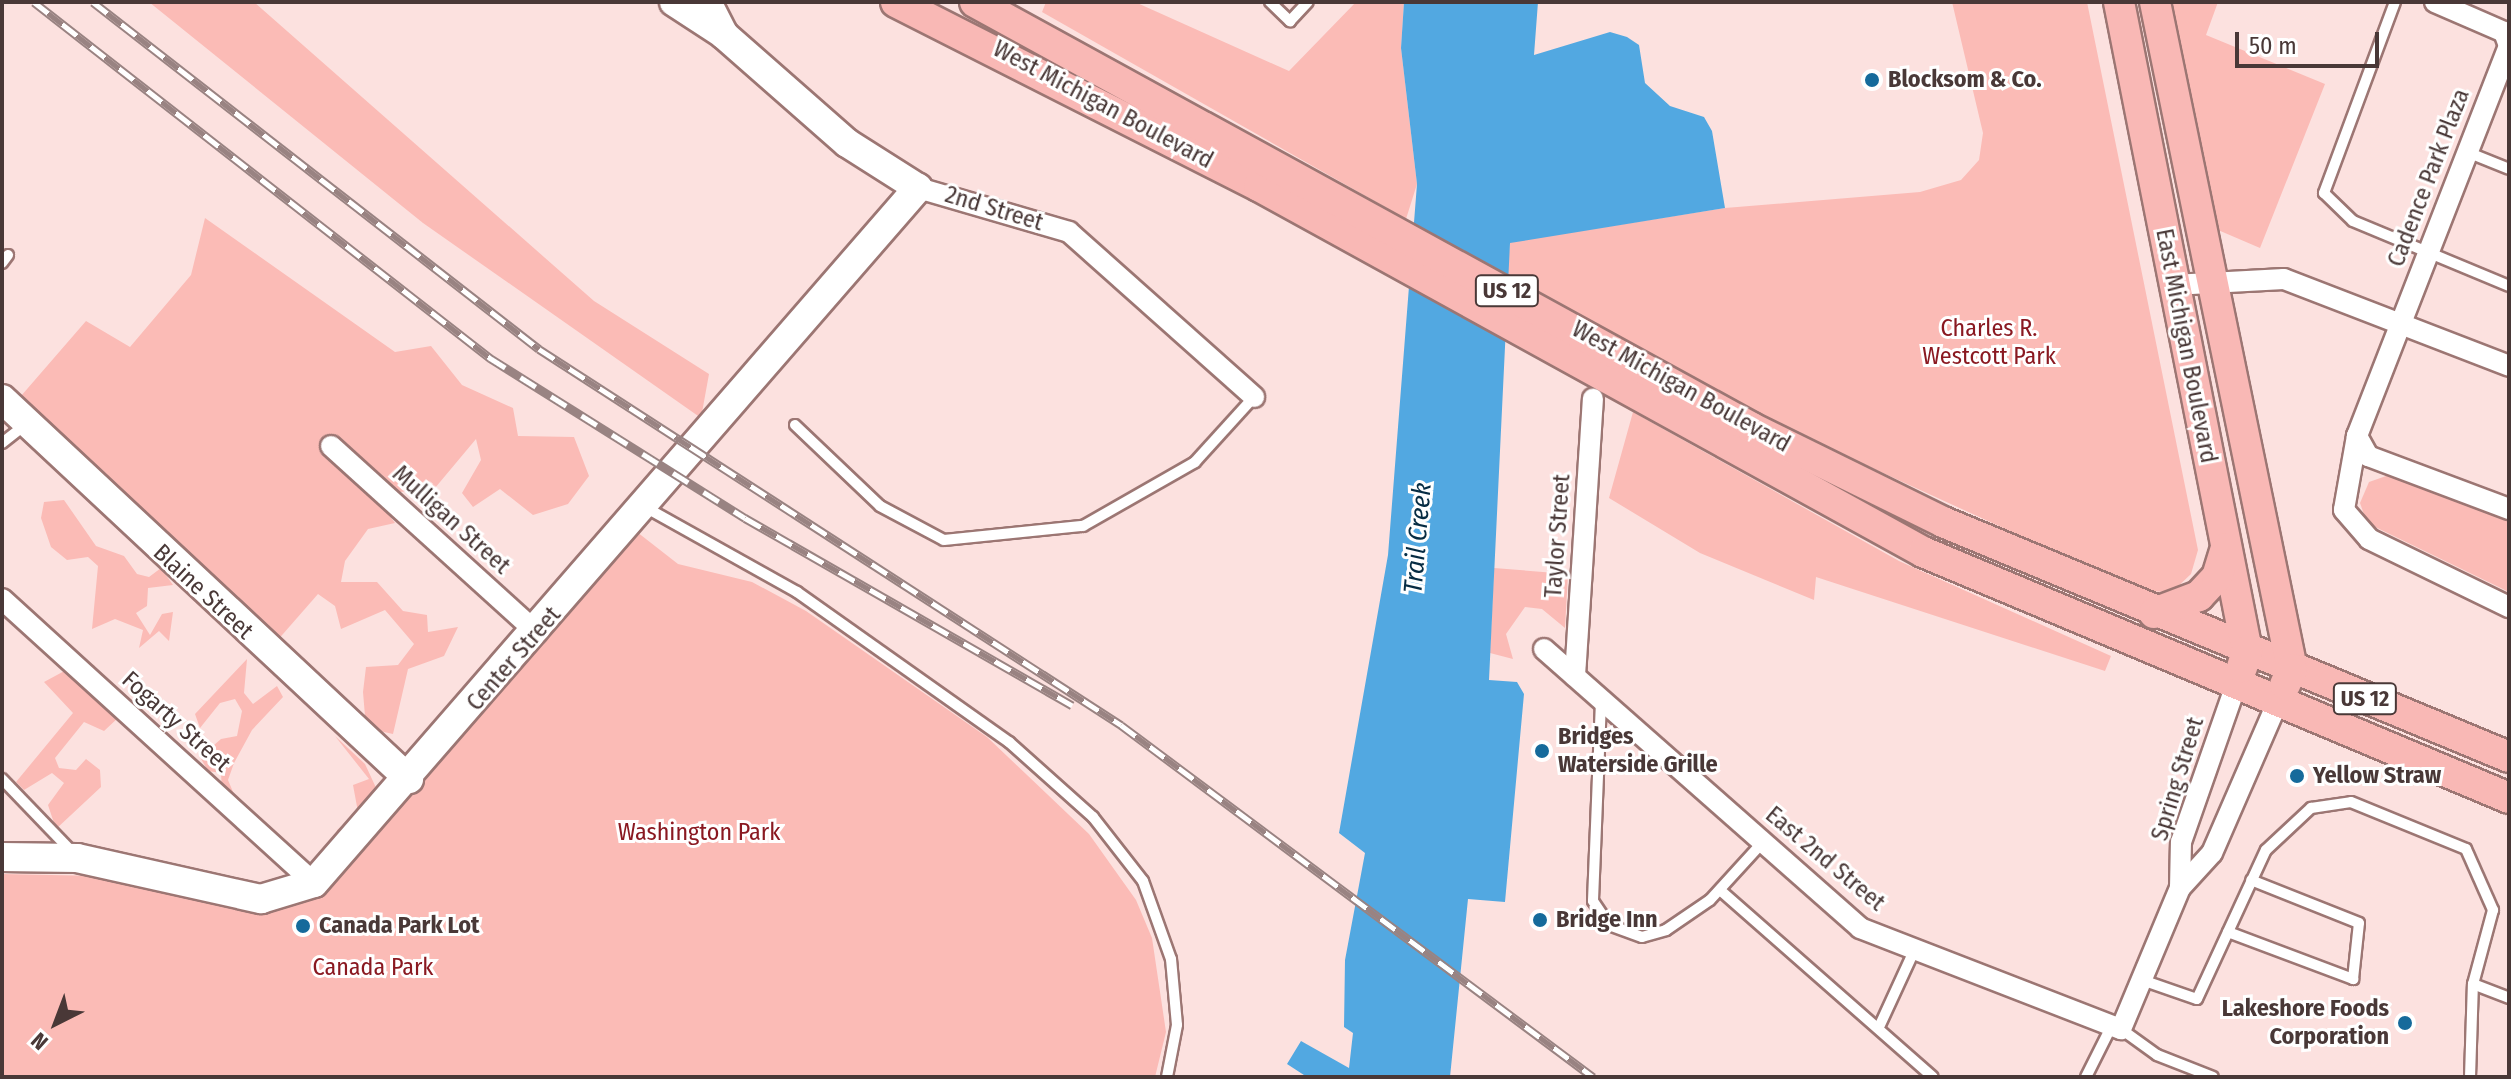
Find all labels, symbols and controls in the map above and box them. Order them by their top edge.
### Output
scale bar [2239,16,2383,66]
text: 50 m [2249,32,2297,60]
street label: West Michigan Boulevard [988,35,1218,175]
place label: Blocksom & Co. [1888,66,2042,94]
marker: Blocksom & Co. [1863,71,1881,89]
street label: Cadence Park Plaza [2382,85,2476,271]
street label: 2nd Street [942,181,1046,237]
street label: East Michigan Boulevard [2149,226,2223,466]
road number: US 12 [1473,273,1541,309]
street label: West Michigan Boulevard [1567,315,1795,459]
park label: Charles R. Westcott Park [1922,315,2056,371]
street label: Mulligan Street [386,460,516,580]
street label: Taylor Street [1539,473,1577,599]
water label: Trail Creek [1398,481,1438,595]
street label: Blaine Street [147,538,259,646]
street label: Center Street [461,601,567,717]
street label: Fogarty Street [116,666,236,778]
road number: US 12 [2331,681,2399,717]
street label: Spring Street [2146,714,2210,844]
place label: Bridges Waterside Grille [1558,723,1718,779]
marker: Bridges Waterside Grille [1533,742,1551,760]
place label: Yellow Straw [2313,762,2441,790]
marker: Yellow Straw [2288,767,2306,785]
street label: East 2nd Street [1759,801,1891,917]
park label: Washington Park [618,819,780,847]
place label: Bridge Inn [1556,906,1658,934]
marker: Bridge Inn [1531,911,1549,929]
place label: Canada Park Lot [319,912,480,940]
marker: Canada Park Lot [294,917,312,935]
park label: Canada Park [312,954,434,982]
north arrow [16,983,96,1063]
place label: Lakeshore Foods Corporation [2222,995,2389,1051]
marker: Lakeshore Foods Corporation [2396,1014,2414,1032]
text: N [26,1027,54,1056]

